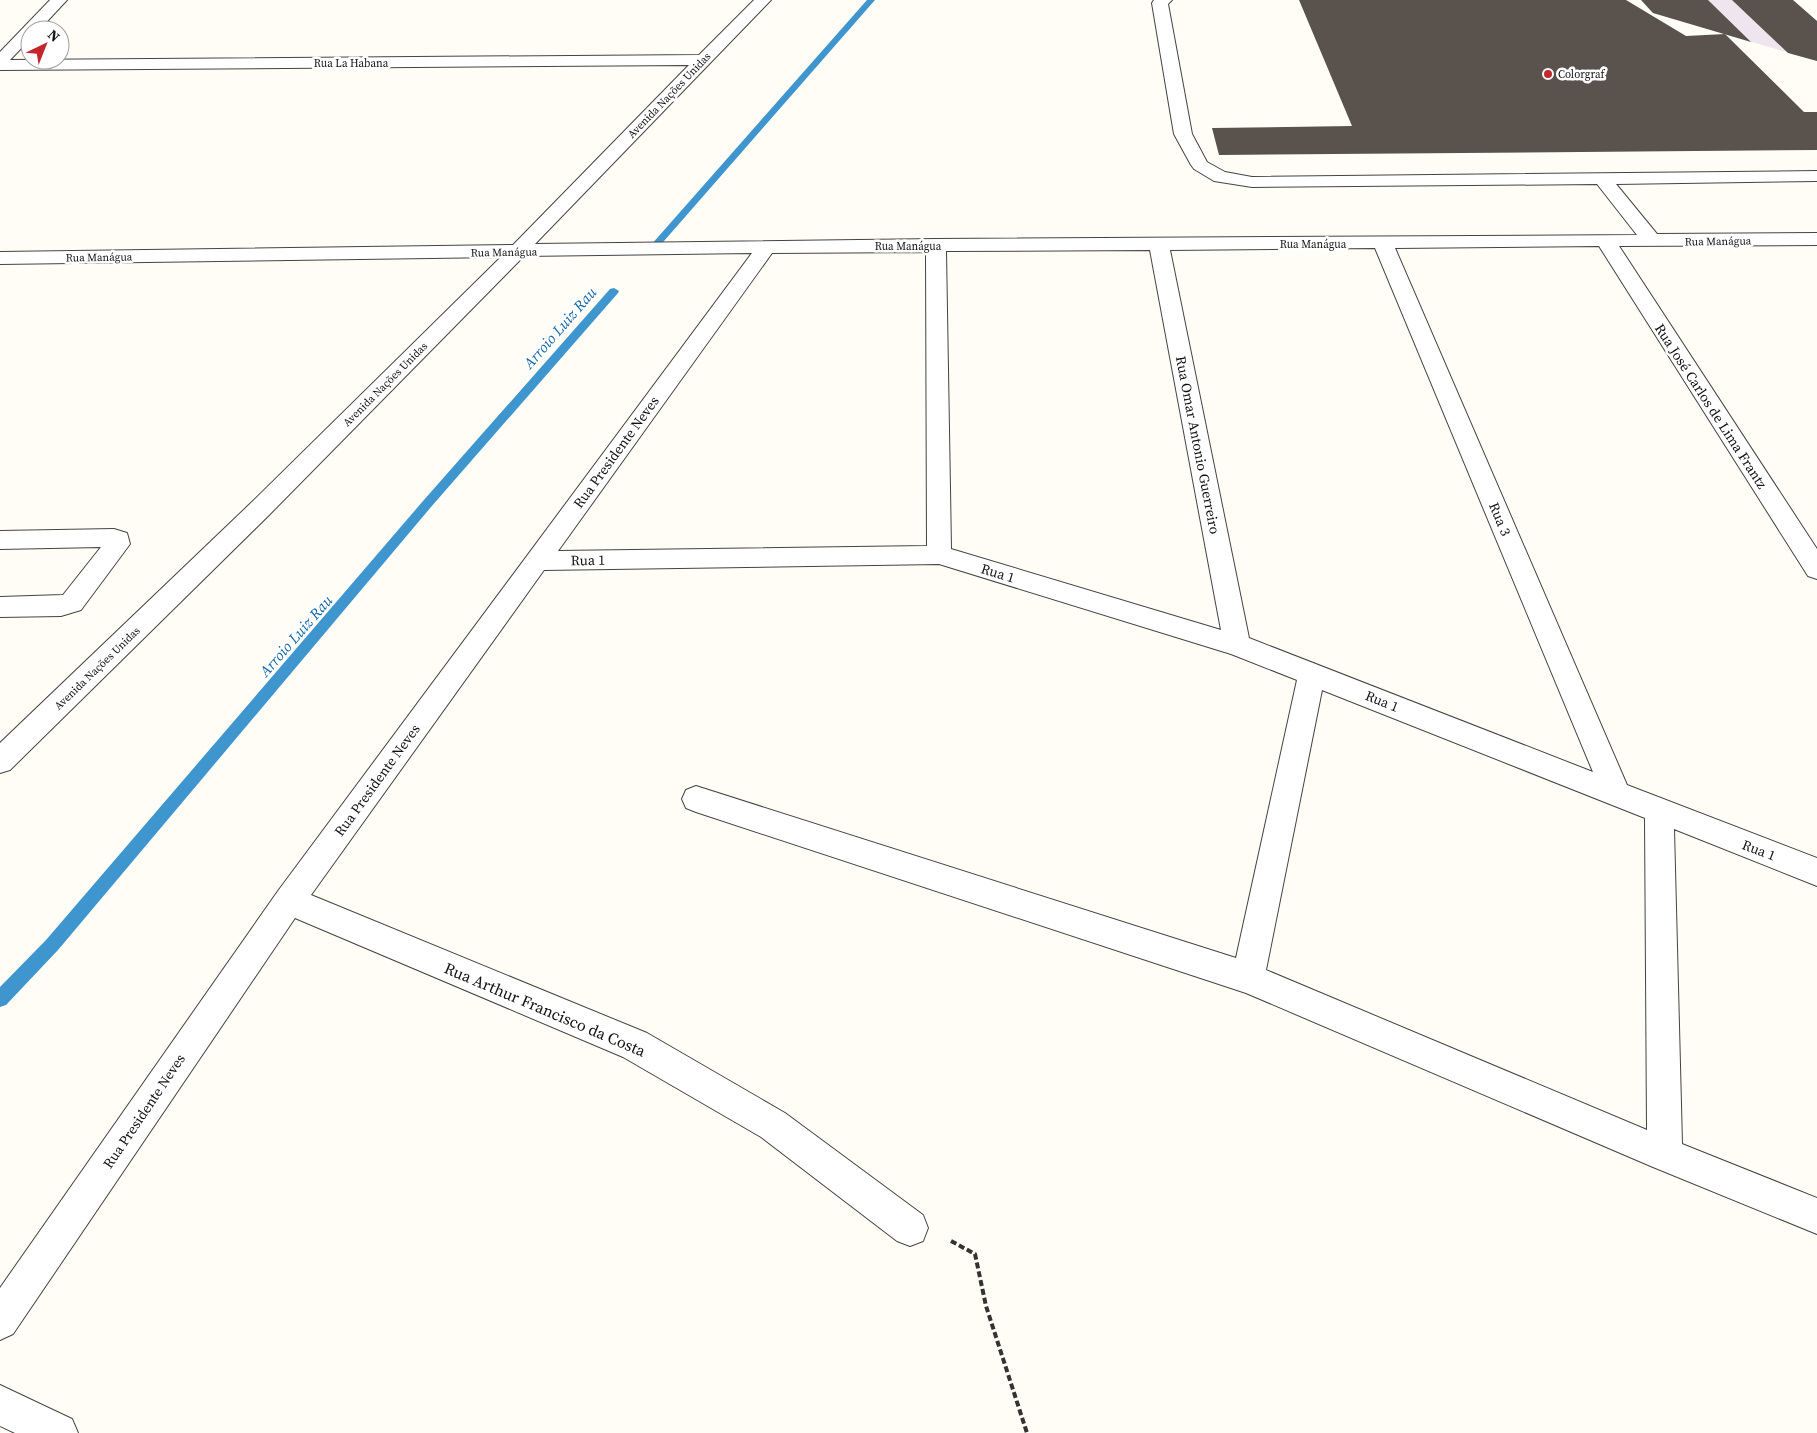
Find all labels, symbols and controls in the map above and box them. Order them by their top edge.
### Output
north arrow [20,20,70,70]
text: N [43,25,64,46]
street label: Avenida Nações Unidas [624,49,714,142]
street label: Rua La Habana [314,56,389,71]
place label: Colorgraf [1558,67,1606,82]
marker: Colorgraf [1542,68,1554,80]
street label: Rua Manágua [1685,233,1752,250]
street label: Rua Manágua [1280,237,1347,252]
street label: Rua Manágua [875,239,942,254]
street label: Rua Manágua [471,244,538,261]
street label: Rua Manágua [66,249,133,266]
water label: Arroio Luiz Rau [518,282,601,374]
street label: Rua José Carlos de Lima Frantz [1650,319,1772,493]
street label: Avenida Nações Unidas [340,339,431,430]
street label: Rua Omar Antonio Guerreiro [1171,354,1225,536]
street label: Rua Presidente Neves [568,392,664,512]
street label: Rua 3 [1484,499,1516,539]
street label: Rua 1 [571,550,605,570]
street label: Rua 1 [979,558,1017,588]
water label: Arroio Luiz Rau [254,590,337,682]
street label: Avenida Nações Unidas [51,623,144,713]
street label: Rua 1 [1362,685,1402,717]
street label: Rua Presidente Neves [329,720,425,840]
street label: Rua 1 [1739,834,1779,866]
street label: Rua Arthur Francisco da Costa [441,957,650,1062]
street label: Rua Presidente Neves [98,1050,190,1172]

